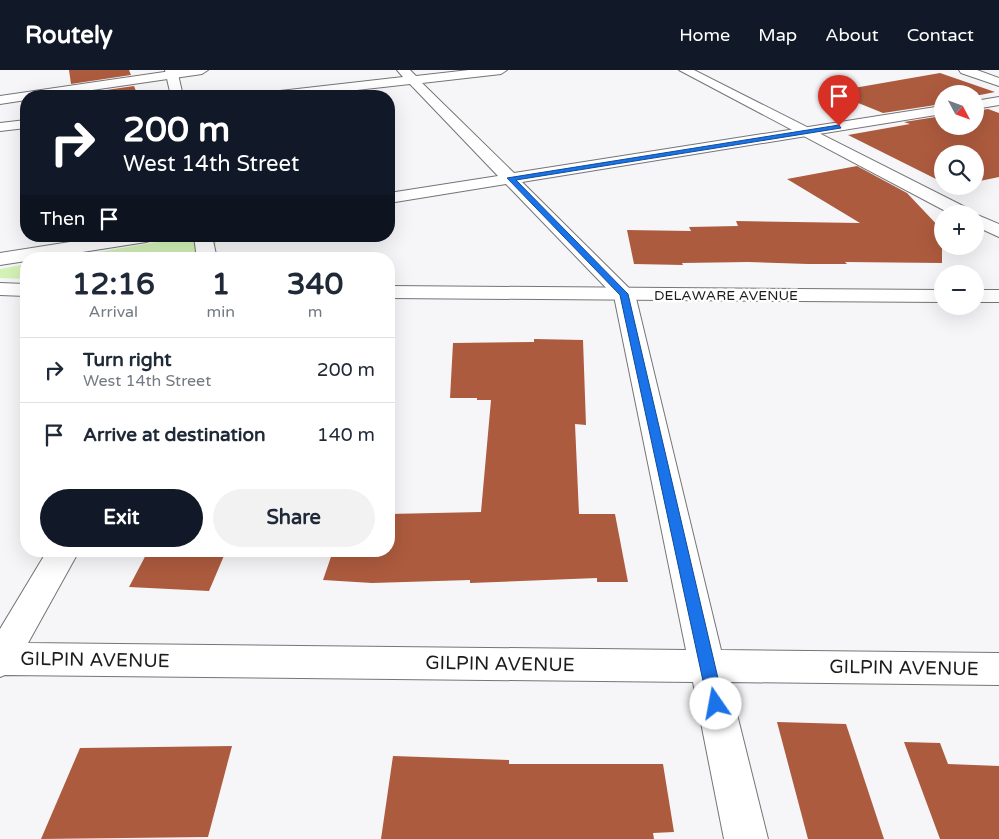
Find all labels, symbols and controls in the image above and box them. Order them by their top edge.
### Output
text: Routely [25,21,113,50]
text: Home [679,24,730,46]
text: Map [758,24,797,46]
text: About [825,24,879,46]
text: Contact [907,24,974,46]
pin [818,75,860,126]
icon: arrive [825,82,853,110]
north arrow [934,85,984,135]
map controls [934,85,984,315]
text: 200 m [123,109,230,151]
icon: right [40,110,105,175]
button: search [934,145,984,195]
text: West 14th Street [123,151,299,177]
icon: arrive [95,205,123,233]
button: + [934,205,984,255]
text: Then [40,208,85,230]
button: − [934,265,984,315]
text: 12:16 [72,266,155,303]
text: 1 [211,266,230,303]
text: 340 [287,266,343,303]
street label: DELAWARE AVENUE [654,287,798,304]
text: Arrival [89,302,138,322]
text: min [207,302,235,322]
text: m [308,302,322,322]
text: Turn right [83,349,171,371]
icon: right [40,356,68,384]
text: 200 m [317,359,375,381]
text: West 14th Street [83,371,211,391]
icon: arrive [40,421,68,449]
text: Arrive at destination [83,424,266,446]
text: 140 m [317,424,375,446]
button: Exit [40,489,203,547]
button: Share [213,489,375,547]
street label: GILPIN AVENUE [20,648,170,672]
street label: GILPIN AVENUE [425,652,575,676]
street label: GILPIN AVENUE [829,656,979,680]
position arrow [689,677,741,729]

